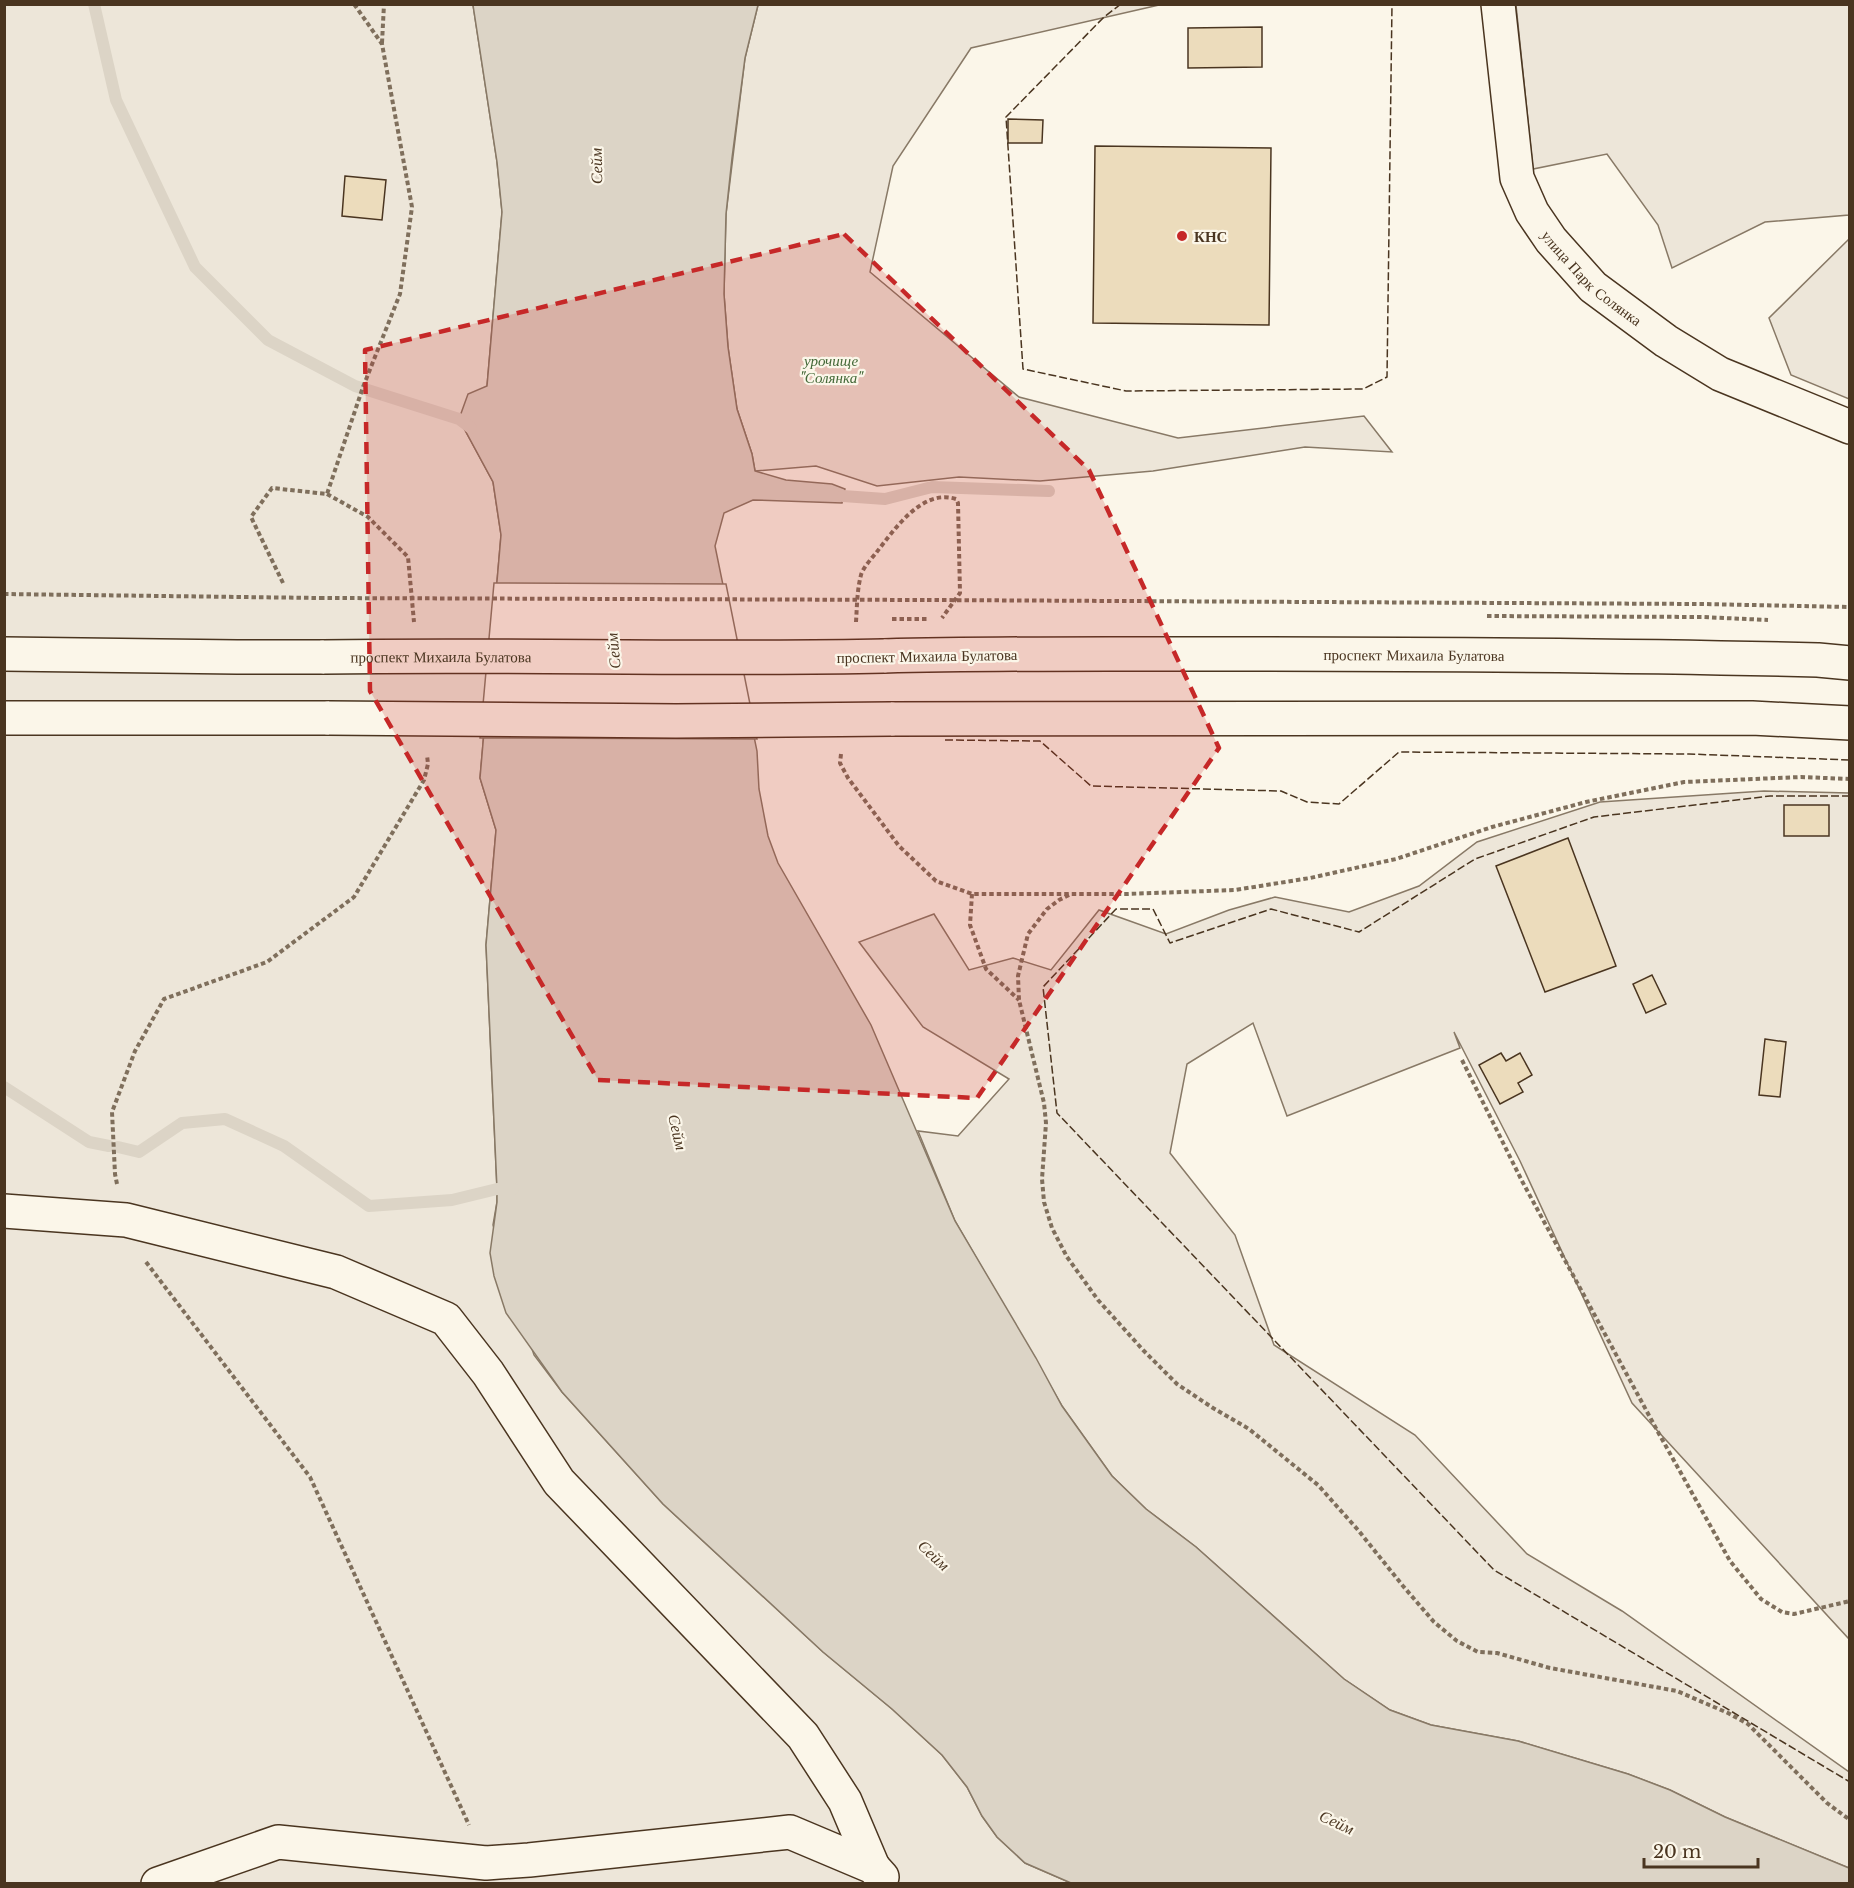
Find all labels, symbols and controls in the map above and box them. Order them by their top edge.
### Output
water label: Сейм [586,148,606,184]
place label: КНС [1194,227,1227,246]
street label: улица Парк Солянка [1538,227,1646,330]
marker: КНС [1175,229,1189,243]
park label: урочище "Солянка" [799,351,864,387]
water label: Сейм [601,632,625,670]
street label: проспект Михаила Булатова [836,645,1018,667]
street label: проспект Михаила Булатова [1323,645,1505,665]
street label: проспект Михаила Булатова [350,647,532,666]
water label: Сейм [664,1112,692,1152]
water label: Сейм [914,1535,954,1575]
water label: Сейм [1316,1805,1358,1839]
scale bar [1644,1831,1758,1869]
text: 20 m [1653,1841,1701,1863]

